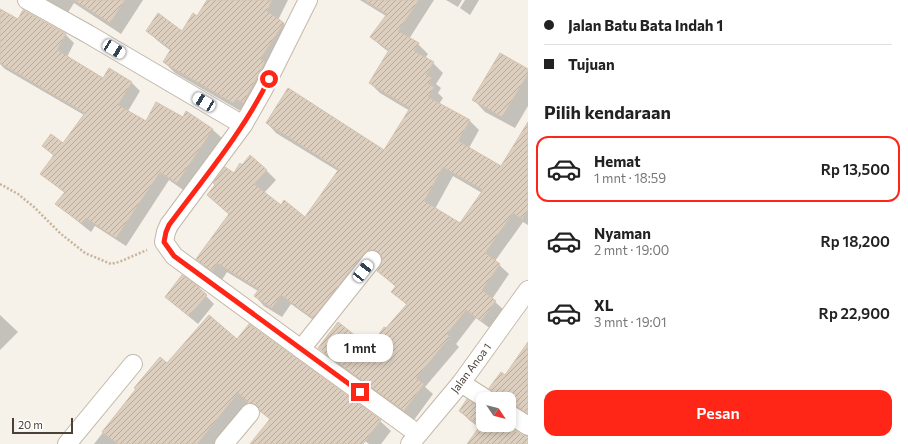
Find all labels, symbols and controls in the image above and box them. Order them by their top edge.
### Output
text: Jalan Batu Bata Indah 1 [568,16,723,34]
car [101,38,127,60]
text: Tujuan [568,55,615,73]
route start [260,70,278,88]
car [191,91,217,113]
text: Pilih kendaraan [544,101,671,123]
icon: car [546,151,582,187]
text: Hemat [594,152,640,170]
text: Rp 13,500 [821,160,890,178]
text: 1 mnt · 18:59 [594,170,666,186]
icon: car [546,223,582,259]
text: Nyaman [594,224,651,242]
text: Rp 18,200 [820,232,890,250]
text: 2 mnt · 19:00 [594,242,669,258]
car [351,258,375,284]
icon: car [546,295,582,331]
text: XL [594,296,613,314]
text: Rp 22,900 [819,304,890,322]
text: 3 mnt · 19:01 [594,314,667,330]
callout: 1 mnt [327,334,393,362]
text: 1 mnt [344,340,376,356]
street label: Jalan Anoa 1 [448,340,494,396]
route end [351,383,369,401]
button: Pesan [544,390,892,436]
north arrow [476,392,516,432]
map controls [476,392,516,432]
scale bar [12,416,73,435]
text: 20 m [18,418,43,431]

